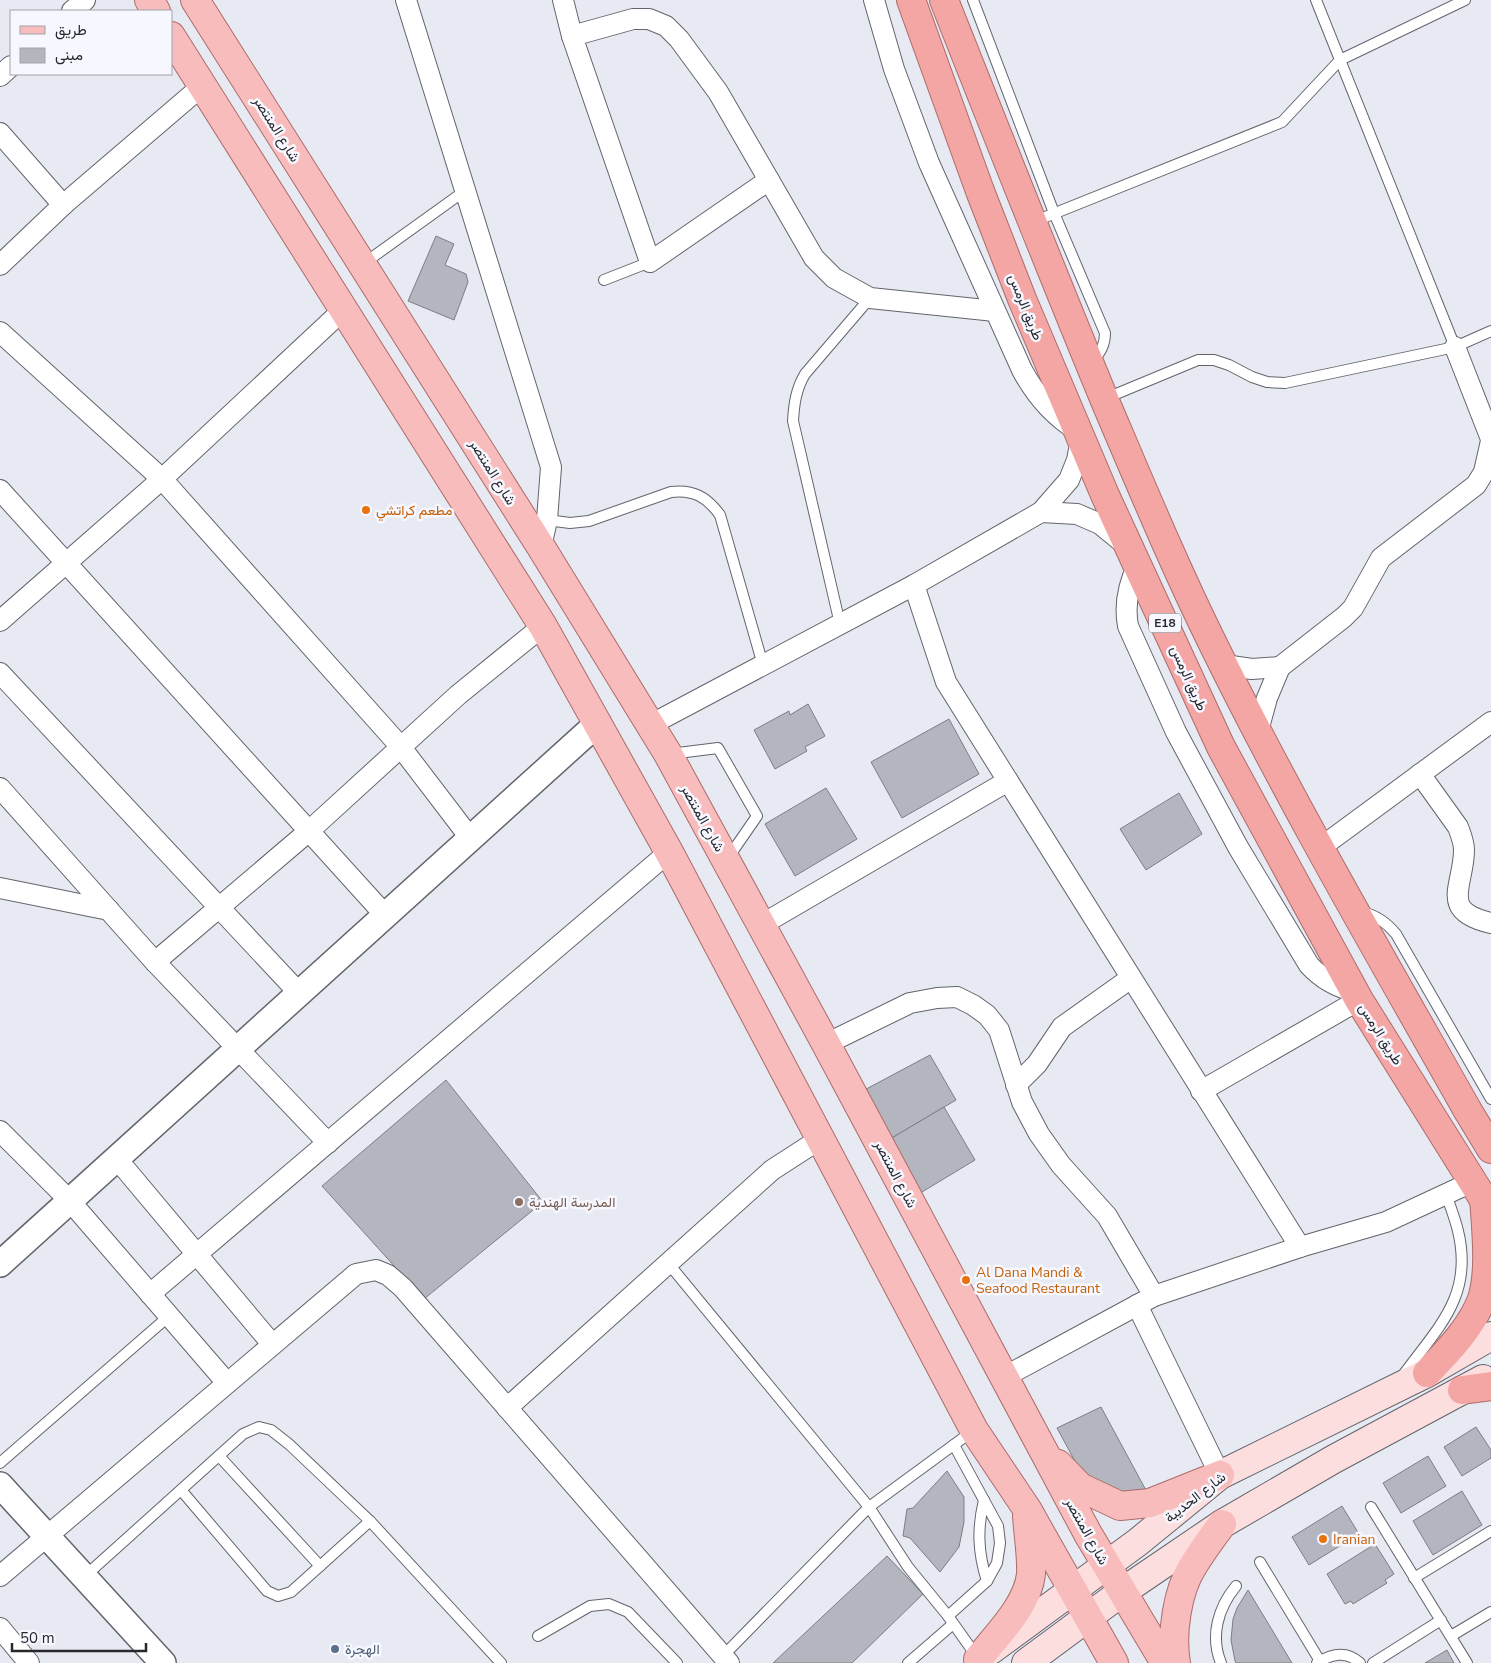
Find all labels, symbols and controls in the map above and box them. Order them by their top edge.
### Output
legend [10,10,172,75]
text: طريق [55,20,87,40]
text: مبنى [55,45,83,65]
street label: شارع المنتصر [247,92,304,166]
street label: طريق الرمس [1004,271,1047,343]
street label: شارع المنتصر [463,435,520,509]
place label: مطعم كراتشي [376,501,453,522]
marker: مطعم كراتشي [360,504,372,516]
road number: E18 [1149,614,1181,632]
street label: طريق الرمس [1166,643,1211,714]
street label: شارع المنتصر [675,780,729,856]
street label: طريق الرمس [1354,1000,1407,1069]
street label: شارع المنتصر [868,1136,921,1212]
place label: المدرسة الهندية [529,1193,615,1212]
marker: المدرسة الهندية [513,1196,525,1208]
place label: Al Dana Mandi & Seafood Restaurant [976,1263,1100,1298]
marker: Al Dana Mandi & Seafood Restaurant [960,1274,972,1286]
street label: شارع الحديبة [1161,1468,1230,1528]
street label: شارع المنتصر [1059,1493,1113,1569]
place label: Iranian [1333,1530,1376,1549]
marker: Iranian [1317,1533,1329,1545]
scale bar [12,1620,146,1652]
text: 50 m [20,1628,55,1648]
place label: الهجرة [345,1640,380,1659]
marker: الهجرة [329,1643,341,1655]

